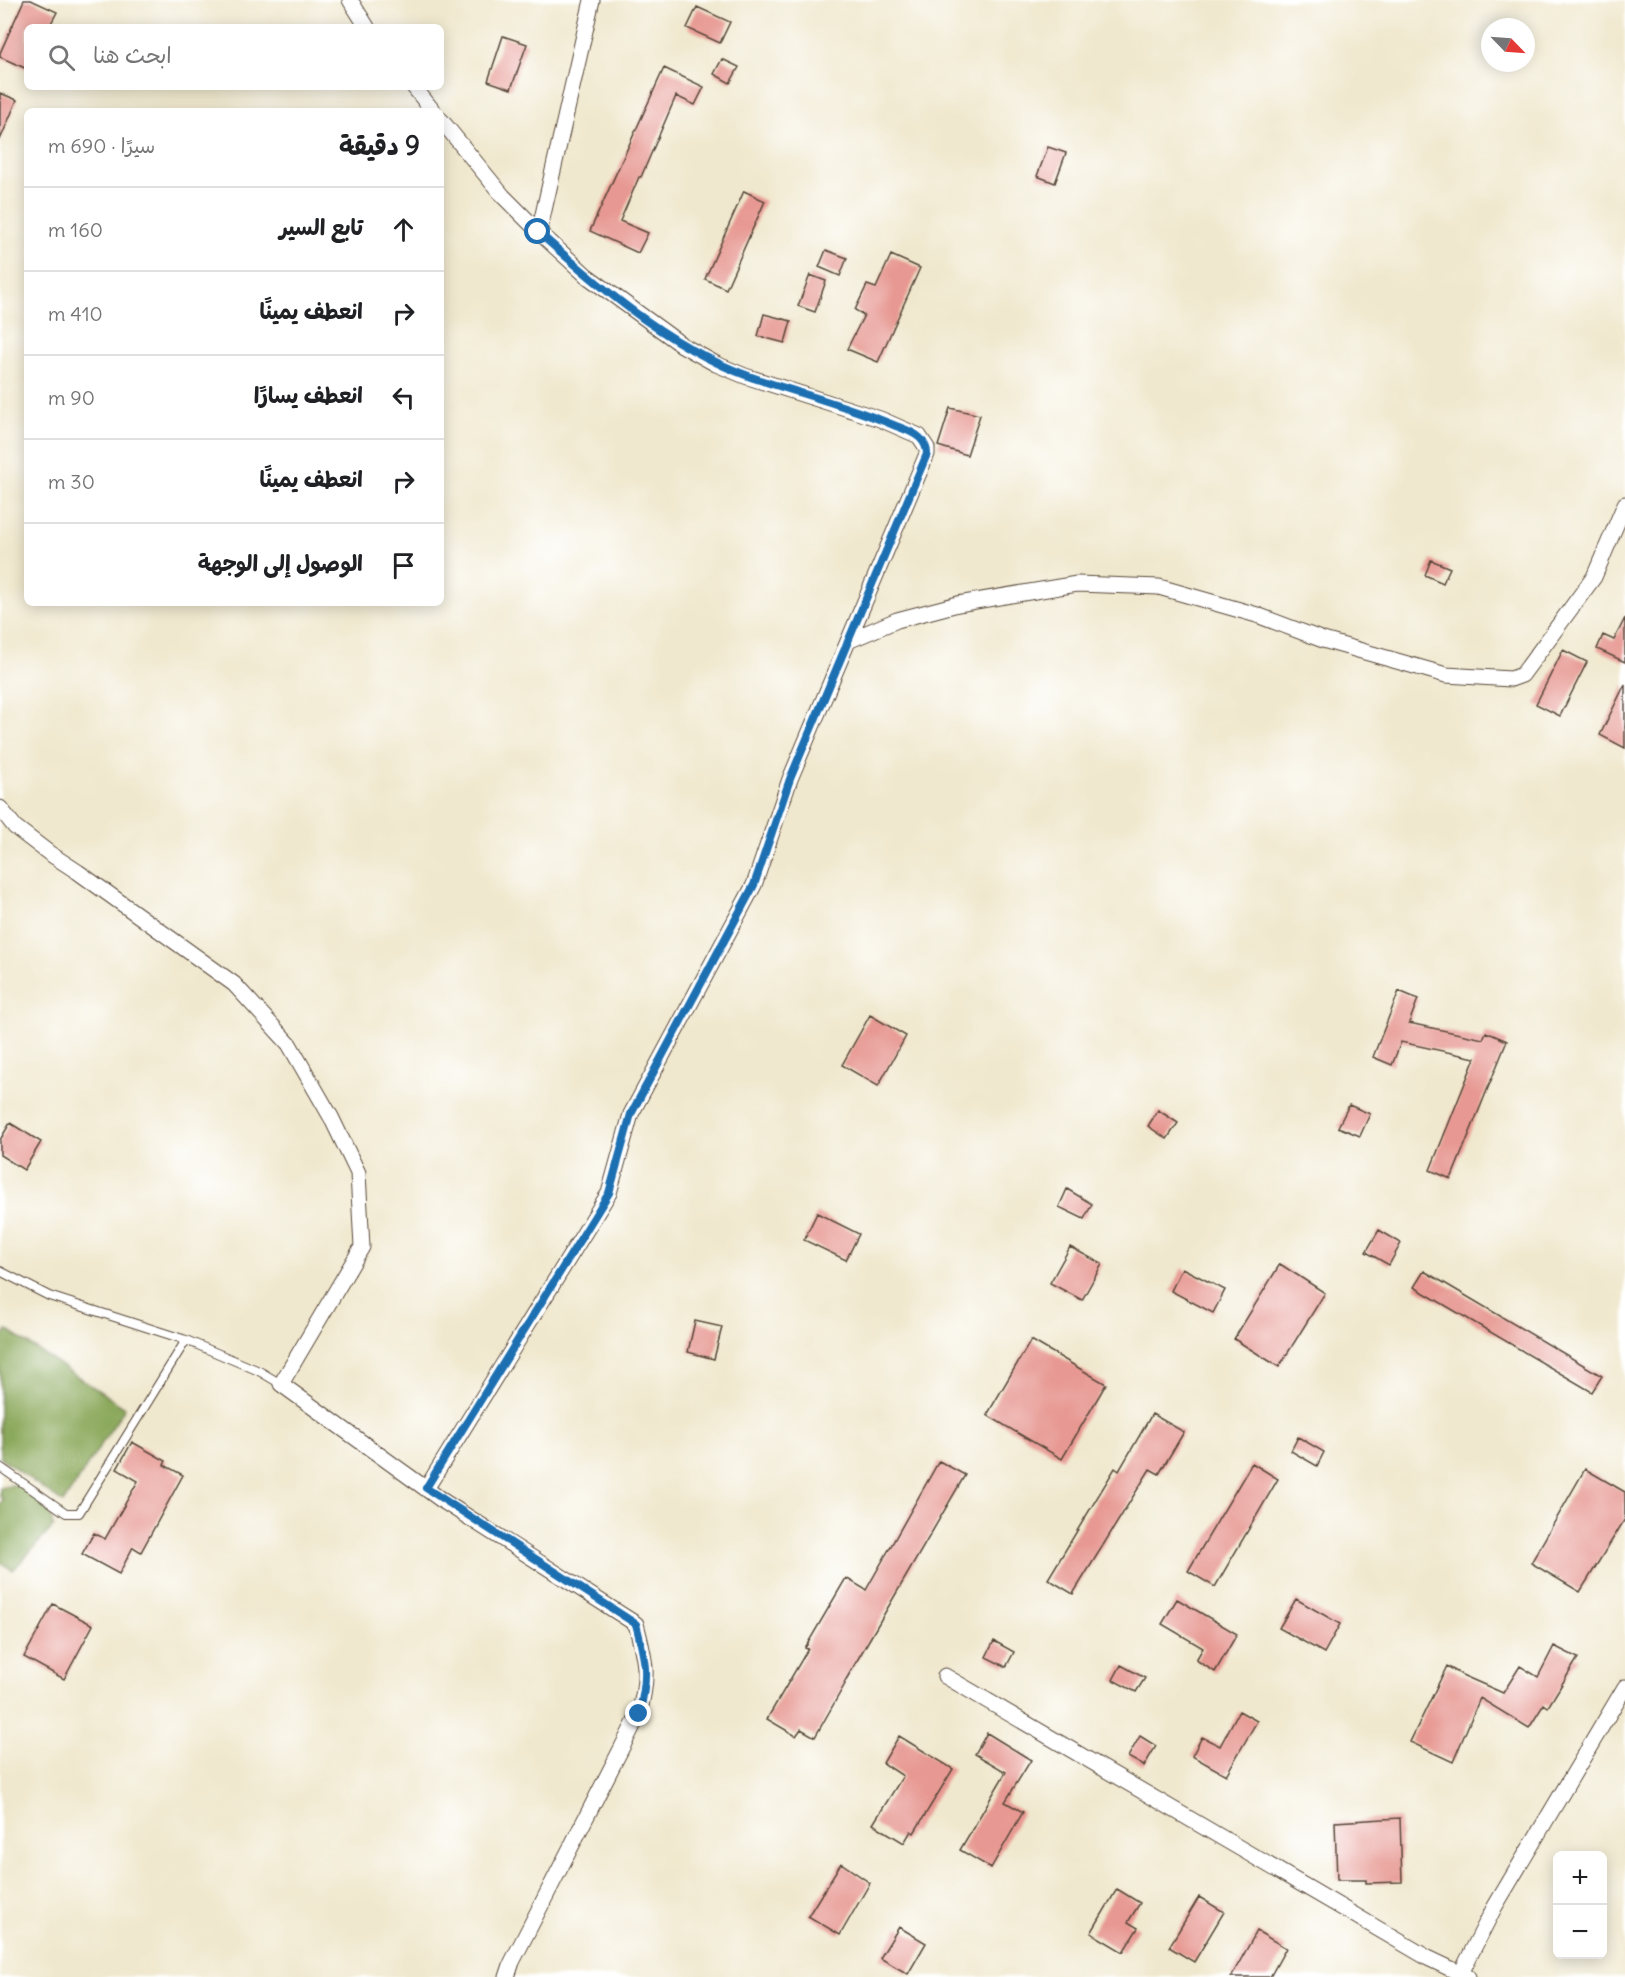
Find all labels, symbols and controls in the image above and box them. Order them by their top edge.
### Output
north arrow [1481,18,1535,72]
search box [24,24,444,90]
icon: search [45,41,78,74]
text: ابحث هنا [93,41,172,69]
text: 9 دقيقة [339,129,420,162]
text: سيرًا · 690 m [48,133,155,158]
text: تابع السير [279,213,363,241]
icon: ahead [387,213,420,246]
text: 160 m [48,217,103,242]
route start [524,218,550,244]
text: انعطف يمينًا [260,297,363,325]
icon: right [387,297,420,330]
text: 410 m [48,301,103,326]
text: انعطف يسارًا [254,381,363,409]
icon: left [387,381,420,414]
text: 90 m [48,385,95,410]
text: انعطف يمينًا [260,465,363,493]
icon: right [387,465,420,498]
text: 30 m [48,469,95,494]
text: الوصول إلى الوجهة [198,549,363,577]
icon: arrive [387,549,420,582]
route end [625,1700,651,1726]
map controls [1553,1851,1607,1959]
button: + [1553,1851,1607,1905]
button: − [1553,1905,1607,1959]

